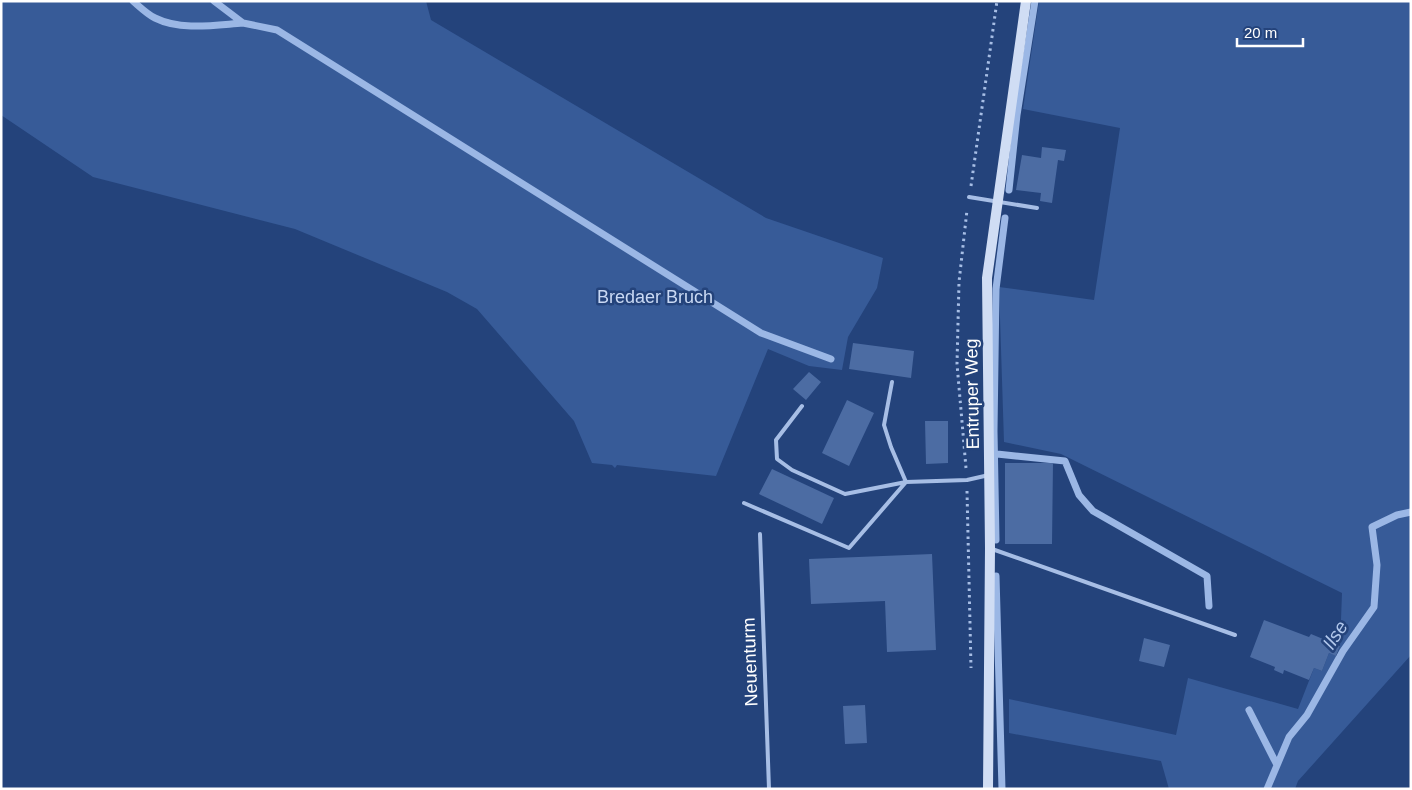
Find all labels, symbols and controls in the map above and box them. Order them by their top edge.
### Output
scale bar [1237,15,1303,47]
text: 20 m [1244,24,1277,41]
park label: Bredaer Bruch [597,287,713,307]
street label: Entruper Weg [961,338,983,450]
street label: Neuenturm [738,617,762,707]
water label: Ilse [1318,617,1352,653]

